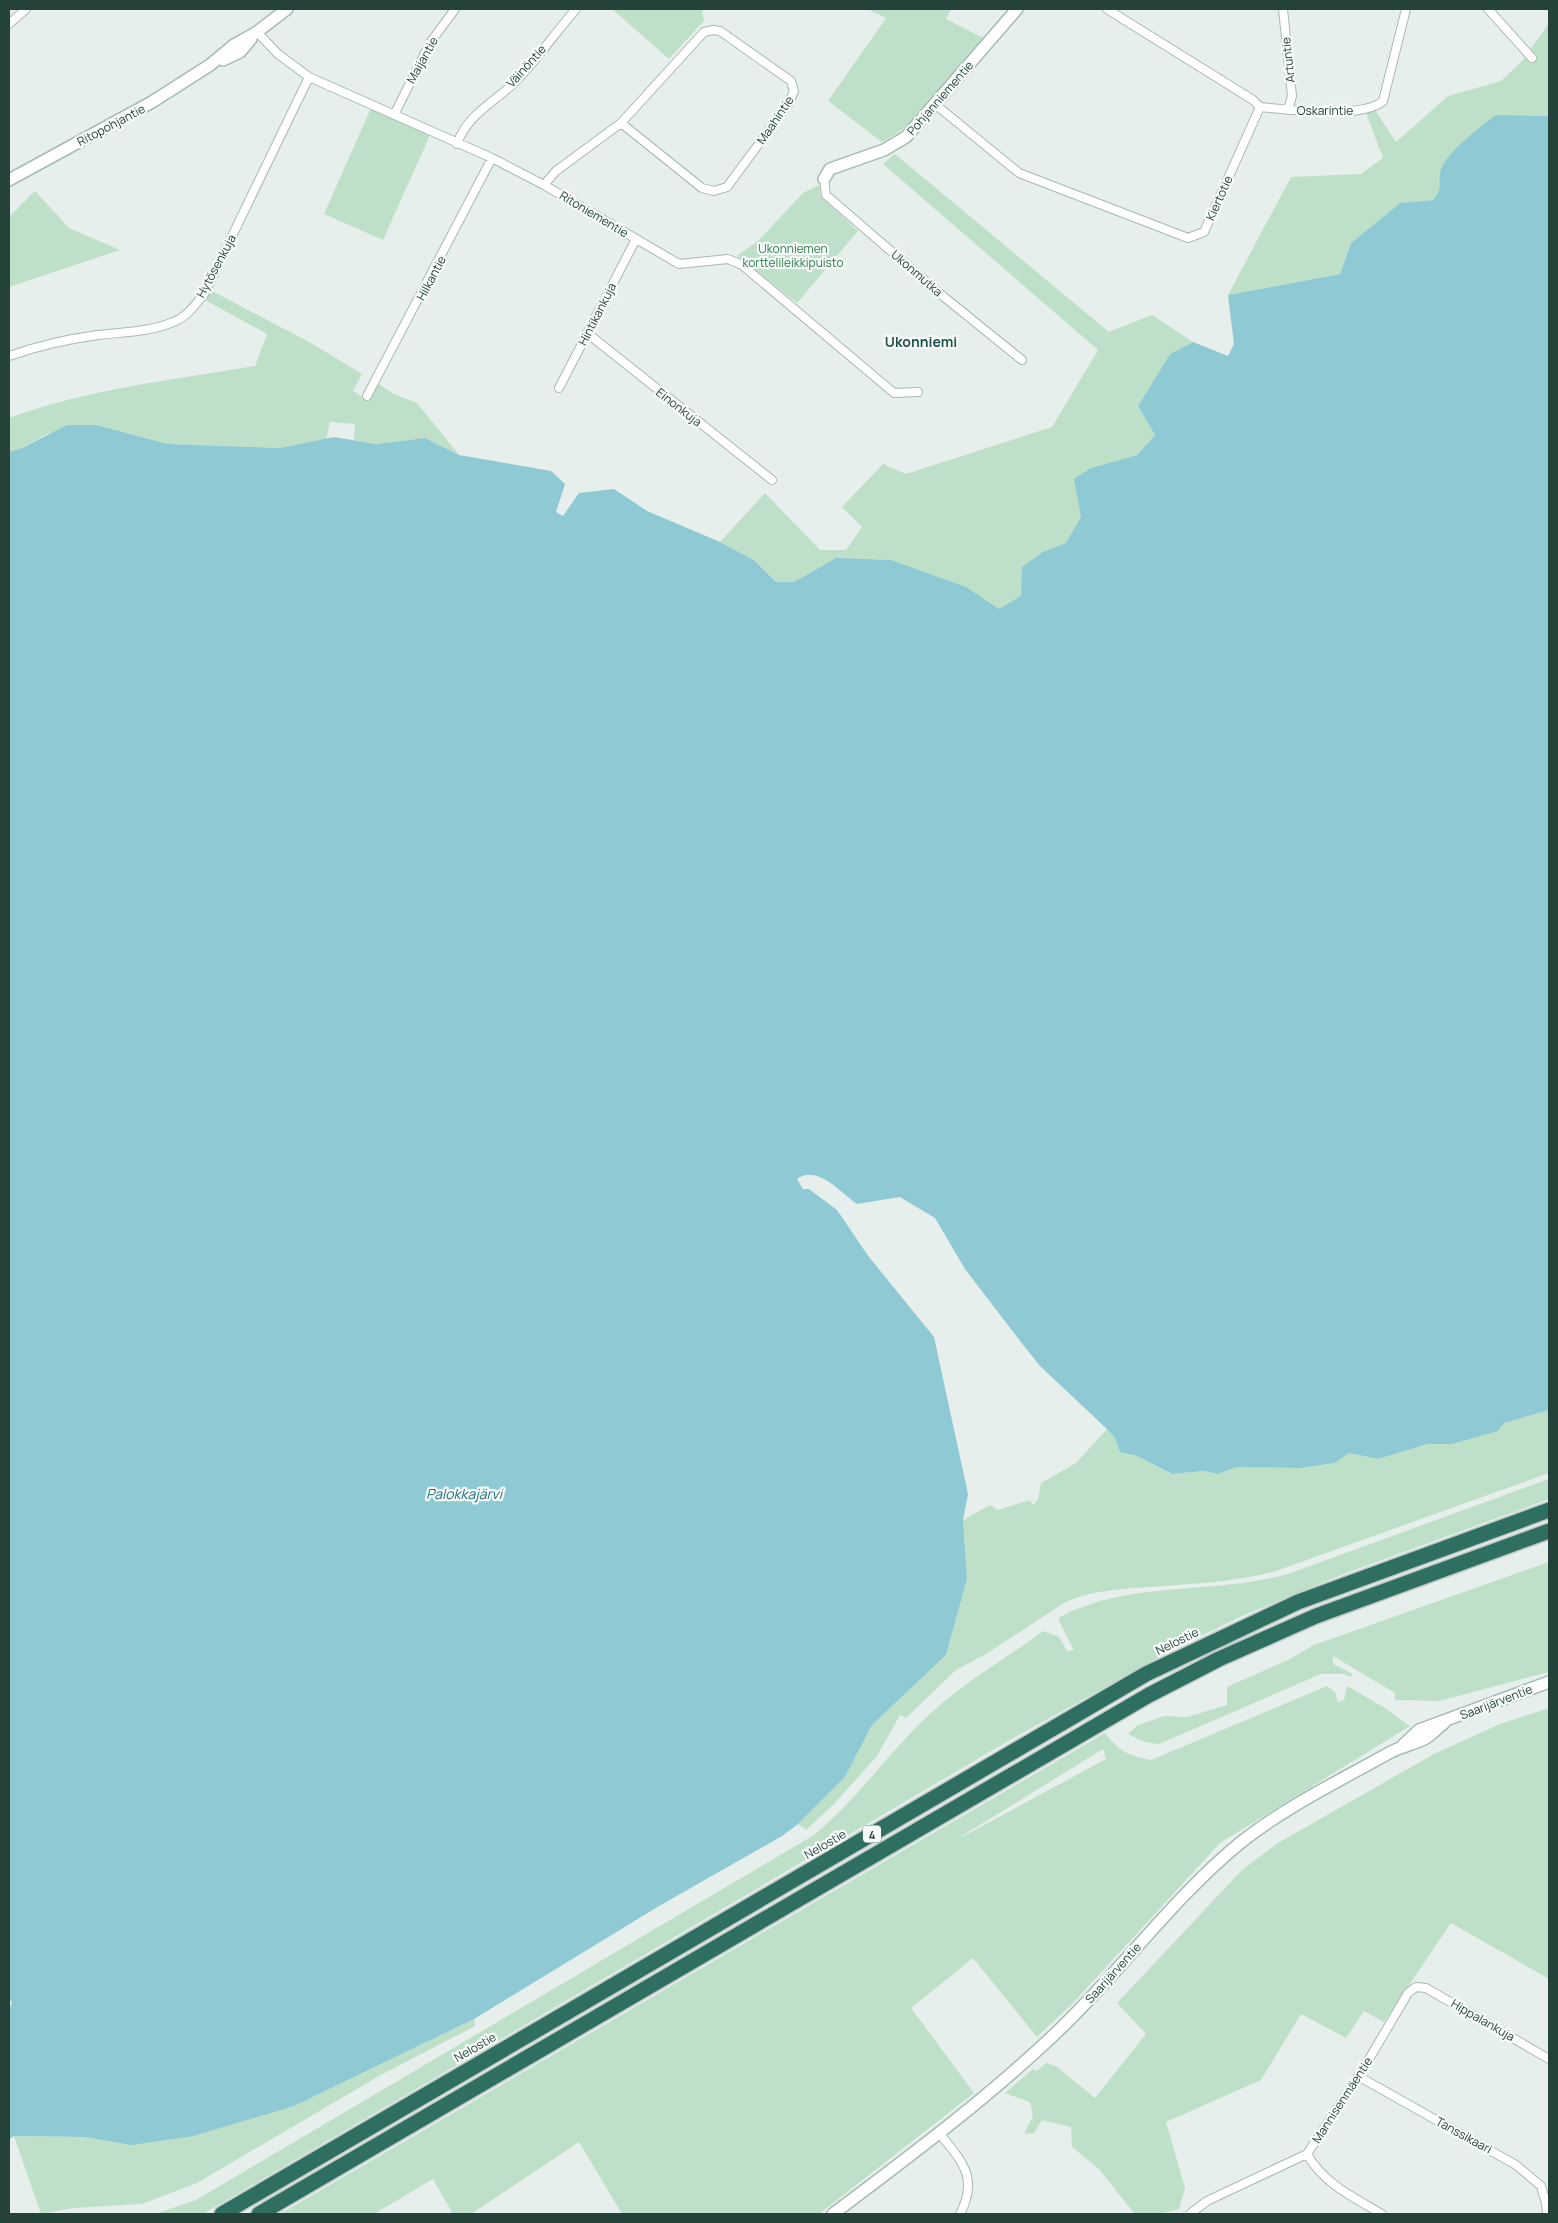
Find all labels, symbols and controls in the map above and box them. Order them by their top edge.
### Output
street label: Maijantie [402,34,442,86]
street label: Artuntie [1277,36,1299,84]
street label: Väinöntie [502,41,550,91]
street label: Pohjanniementie [903,57,977,139]
street label: Maahintie [753,92,797,148]
street label: Ritopohjantie [74,100,148,150]
street label: Oskarintie [1297,102,1353,119]
street label: Kiertotie [1202,173,1236,223]
street label: Ritoniementie [556,187,632,241]
street label: Hytösenkuja [192,231,240,301]
park label: Ukonniemen korttelileikkipuisto [742,240,844,271]
street label: Ukonmutka [888,246,946,300]
street label: Hilkantie [412,253,450,303]
street label: Hintikankuja [574,280,620,348]
district label: Ukonniemi [885,332,957,351]
street label: Einonkuja [653,384,705,430]
water label: Palokkajärvi [426,1484,504,1503]
street label: Nelostie [1153,1623,1201,1659]
street label: Saarijärventie [1457,1680,1535,1724]
street label: Nelostie [801,1825,849,1863]
road number: 4 [863,1826,881,1842]
street label: Saarijärventie [1081,1939,1145,2007]
street label: Hippalankuja [1448,1995,1518,2045]
street label: Nelostie [451,2028,499,2066]
street label: Mannisenmäentie [1308,2054,1376,2146]
street label: Tanssikaari [1433,2113,1495,2157]

